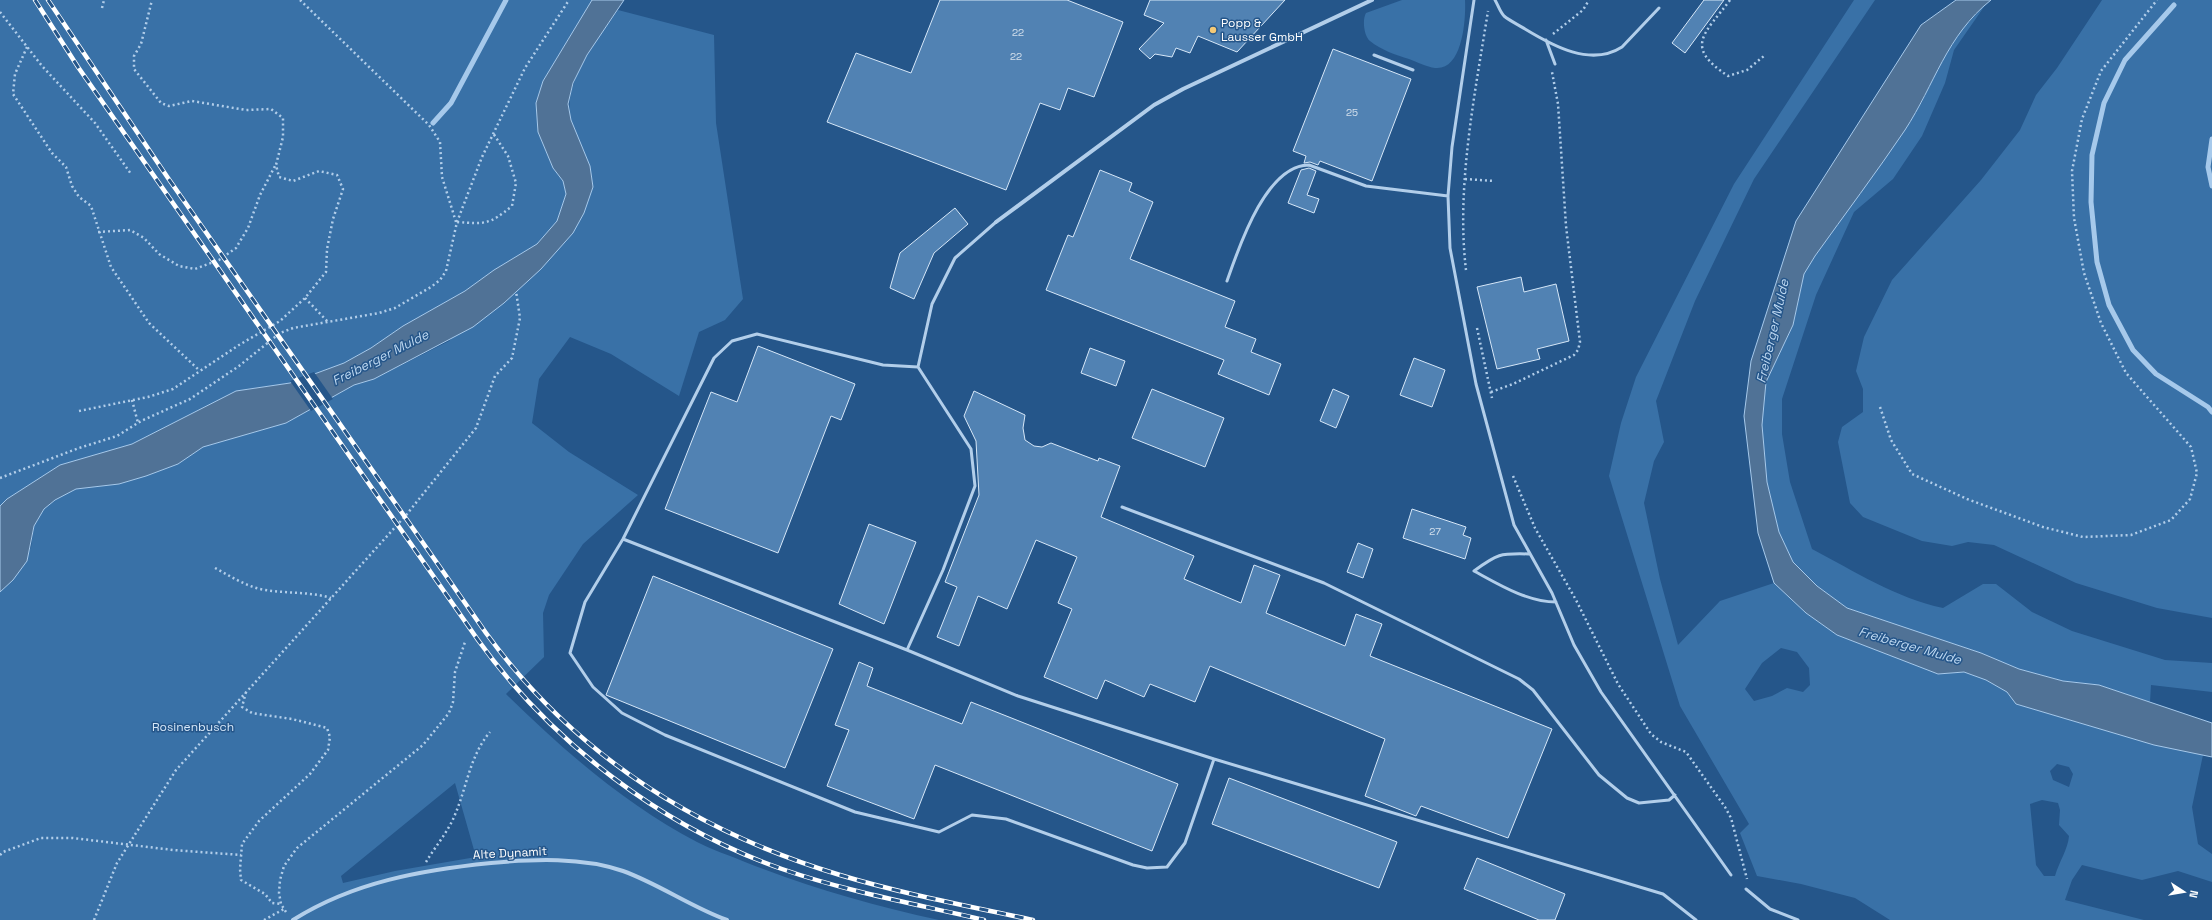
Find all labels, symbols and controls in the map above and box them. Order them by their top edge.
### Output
place label: Popp & Lausser GmbH [1221,15,1303,45]
marker: Popp & Lausser GmbH [1208,25,1218,35]
house number: 22 [1012,26,1024,39]
house number: 22 [1010,50,1022,63]
house number: 25 [1346,106,1358,119]
water label: Freiberger Mulde [1752,276,1793,385]
water label: Freiberger Mulde [329,325,432,389]
house number: 27 [1429,525,1441,538]
water label: Freiberger Mulde [1857,623,1964,669]
park label: Rosinenbusch [152,719,234,735]
street label: Alte Dynamit [472,843,548,863]
north arrow [2164,872,2204,912]
text: N [2186,889,2201,899]

